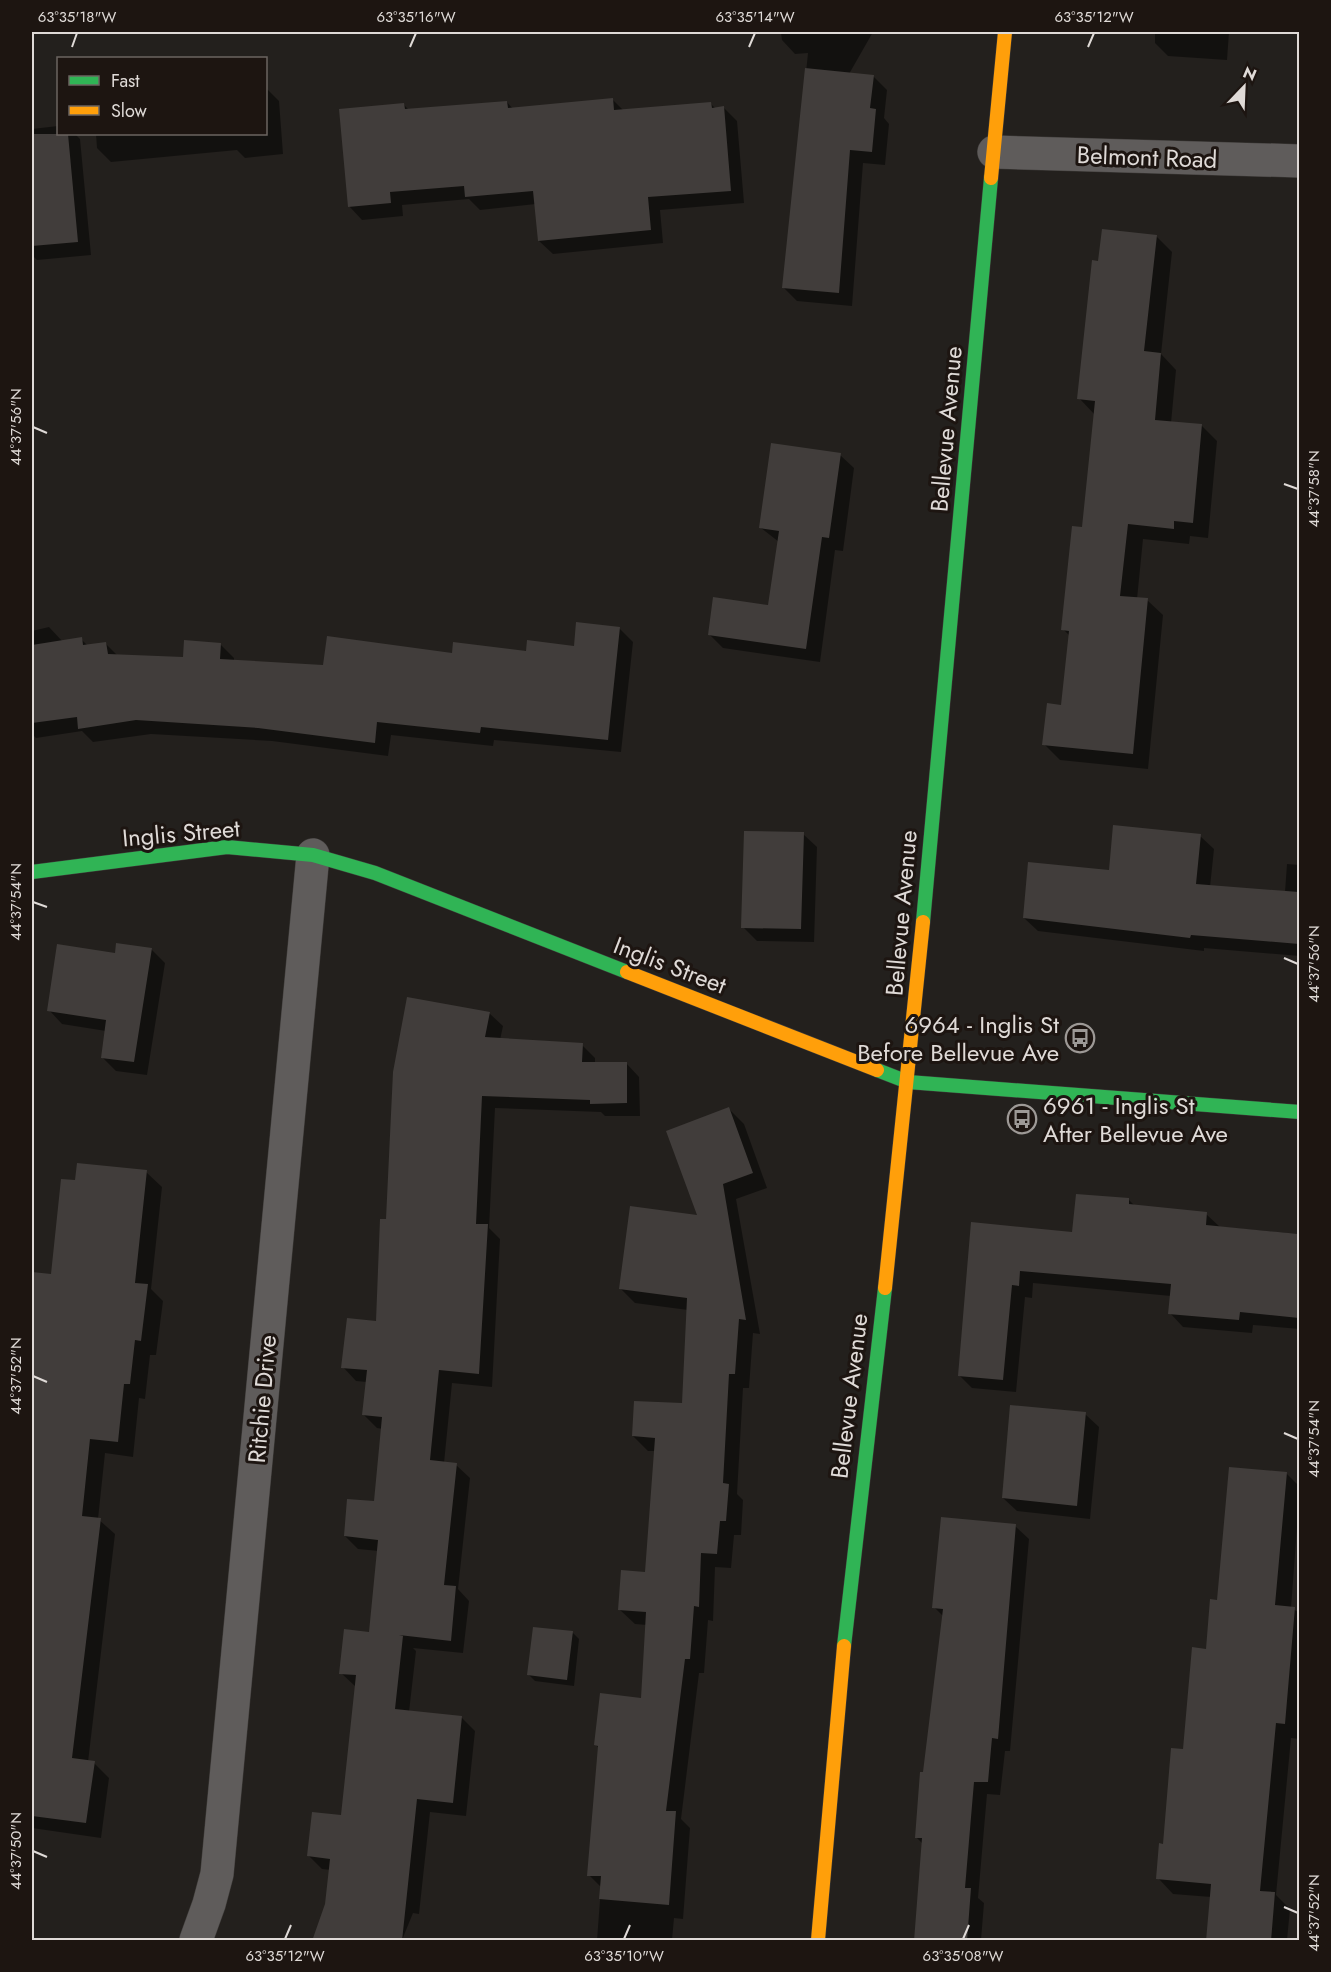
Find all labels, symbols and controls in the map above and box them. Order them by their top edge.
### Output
text: 63°35'18"W [38,6,116,28]
text: 63°35'16"W [376,6,456,28]
text: 63°35'14"W [715,6,795,28]
text: 63°35'12"W [1054,6,1134,28]
legend [57,57,267,135]
north arrow [1214,57,1274,117]
text: N [1239,61,1260,87]
text: Fast [111,68,140,94]
text: Slow [111,98,148,124]
street label: Belmont Road [1076,137,1218,177]
street label: Bellevue Avenue [921,345,971,513]
text: 44°37'56"N [5,388,27,466]
text: 44°37'58"N [1303,450,1325,528]
street label: Inglis Street [121,810,242,856]
street label: Bellevue Avenue [876,829,926,997]
text: 44°37'54"N [5,863,27,941]
text: 44°37'56"N [1303,925,1325,1003]
street label: Inglis Street [609,928,732,1003]
place label: 6964 - Inglis St Before Bellevue Ave [857,1007,1059,1070]
bus stop icon: 6964 - Inglis St Before Bellevue Ave [1064,1022,1096,1054]
place label: 6961 - Inglis St After Bellevue Ave [1043,1088,1228,1151]
bus stop icon: 6961 - Inglis St After Bellevue Ave [1006,1103,1038,1135]
street label: Bellevue Avenue [821,1311,877,1481]
street label: Ritchie Drive [239,1333,285,1465]
text: 44°37'52"N [5,1337,27,1415]
text: 44°37'54"N [1303,1400,1325,1478]
text: 44°37'50"N [5,1812,27,1890]
text: 44°37'52"N [1303,1874,1325,1952]
text: 63°35'12"W [245,1945,325,1967]
text: 63°35'10"W [584,1945,664,1967]
text: 63°35'08"W [923,1945,1004,1967]

